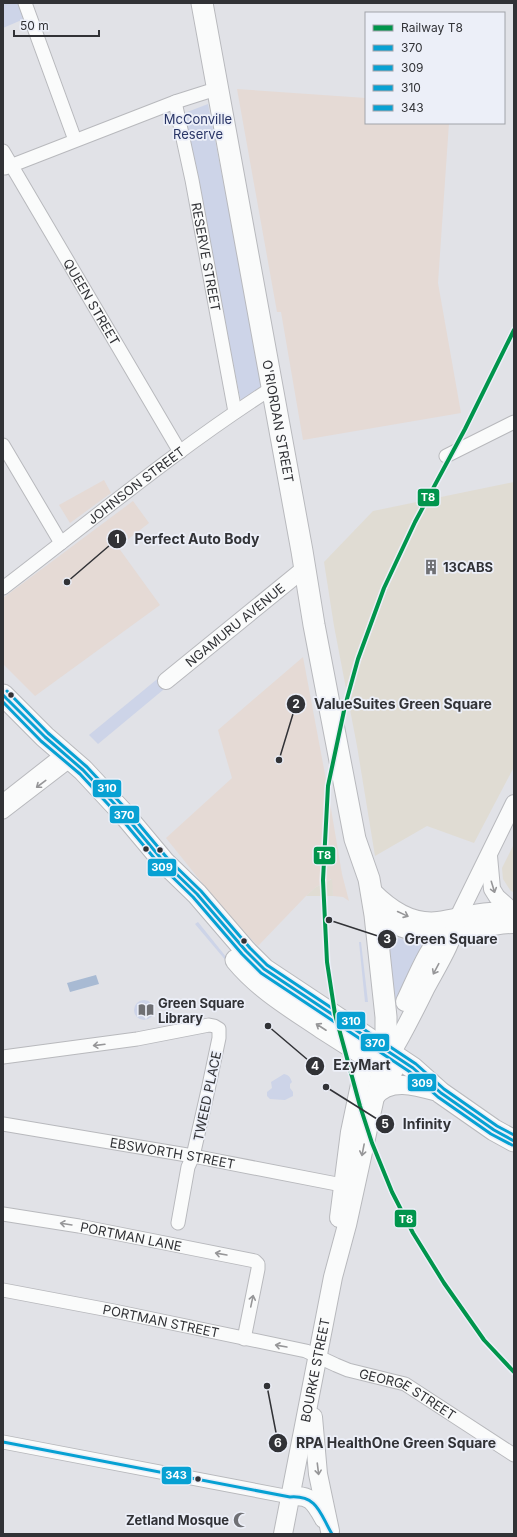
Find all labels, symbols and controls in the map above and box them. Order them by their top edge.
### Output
scale bar [14,12,99,38]
legend [365,12,505,124]
text: 50 m [20,18,49,33]
text: Railway T8 [401,20,463,35]
text: 370 [401,40,423,55]
text: 309 [401,60,423,75]
text: 310 [401,80,421,95]
text: 343 [401,100,424,115]
park label: McConville Reserve [164,111,232,142]
street label: RESERVE STREET [188,201,224,312]
street label: QUEEN STREET [60,256,123,348]
street label: O'RIORDAN STREET [259,358,297,484]
street label: JOHNSON STREET [84,443,188,527]
line badge: T8 [417,488,440,507]
text: T8 [421,490,435,504]
callout: Perfect Auto Body [107,526,268,552]
text: Perfect Auto Body [135,530,260,547]
text: 1 [114,531,120,546]
building icon: 13CABS [422,558,440,576]
place label: 13CABS [443,559,493,575]
street label: NGAMURU AVENUE [182,580,288,670]
unlabelled marker [6,690,16,700]
callout: ValueSuites Green Square [286,691,500,717]
text: ValueSuites Green Square [314,695,492,712]
text: 2 [292,696,300,711]
one-way arrow [36,779,47,788]
line badge: 310 [92,779,122,798]
text: 310 [97,781,117,795]
line badge: 370 [109,805,140,824]
text: 370 [114,808,134,822]
unlabelled marker [141,844,151,854]
unlabelled marker [155,845,165,855]
line badge: T8 [313,846,336,865]
text: T8 [317,848,331,862]
line badge: 309 [147,858,177,877]
text: 309 [151,860,173,874]
one-way arrow [490,880,497,893]
one-way arrow [397,911,409,919]
callout: Green Square [377,926,506,952]
text: Green Square [404,930,498,947]
text: 3 [383,931,391,946]
unlabelled marker [239,936,249,946]
one-way arrow [432,963,439,975]
place label: Green Square Library [158,995,245,1026]
library icon: Green Square Library [137,1001,155,1019]
line badge: 310 [336,1011,366,1030]
text: 310 [341,1014,361,1028]
one-way arrow [316,1023,327,1031]
line badge: 370 [360,1033,390,1052]
text: 370 [365,1036,385,1050]
one-way arrow [93,1041,106,1049]
street label: TWEED PLACE [190,1050,224,1142]
callout: EzyMart [305,1053,398,1079]
text: EzyMart [333,1056,391,1073]
text: 4 [311,1058,319,1073]
line badge: 309 [407,1073,437,1092]
text: 309 [411,1076,433,1090]
callout: Infinity [375,1111,459,1137]
text: Infinity [403,1115,452,1132]
text: 5 [381,1116,389,1131]
street label: EBSWORTH STREET [109,1134,236,1172]
one-way arrow [359,1143,367,1156]
line badge: T8 [394,1209,417,1228]
text: T8 [399,1212,413,1226]
street label: PORTMAN LANE [79,1218,183,1254]
one-way arrow [60,1220,73,1228]
one-way arrow [215,1250,228,1258]
one-way arrow [248,1295,256,1308]
street label: PORTMAN STREET [102,1301,221,1341]
street label: BOURKE STREET [297,1317,333,1424]
one-way arrow [275,1342,288,1350]
street label: GEORGE STREET [357,1365,459,1423]
callout: RPA HealthOne Green Square [268,1430,504,1456]
text: RPA HealthOne Green Square [296,1434,496,1451]
text: 6 [274,1435,282,1450]
one-way arrow [314,1462,322,1475]
line badge: 343 [161,1466,192,1485]
text: 343 [165,1468,187,1482]
unlabelled marker [193,1474,203,1484]
mosque icon: Zetland Mosque [232,1511,250,1529]
place label: Zetland Mosque [126,1512,229,1528]

